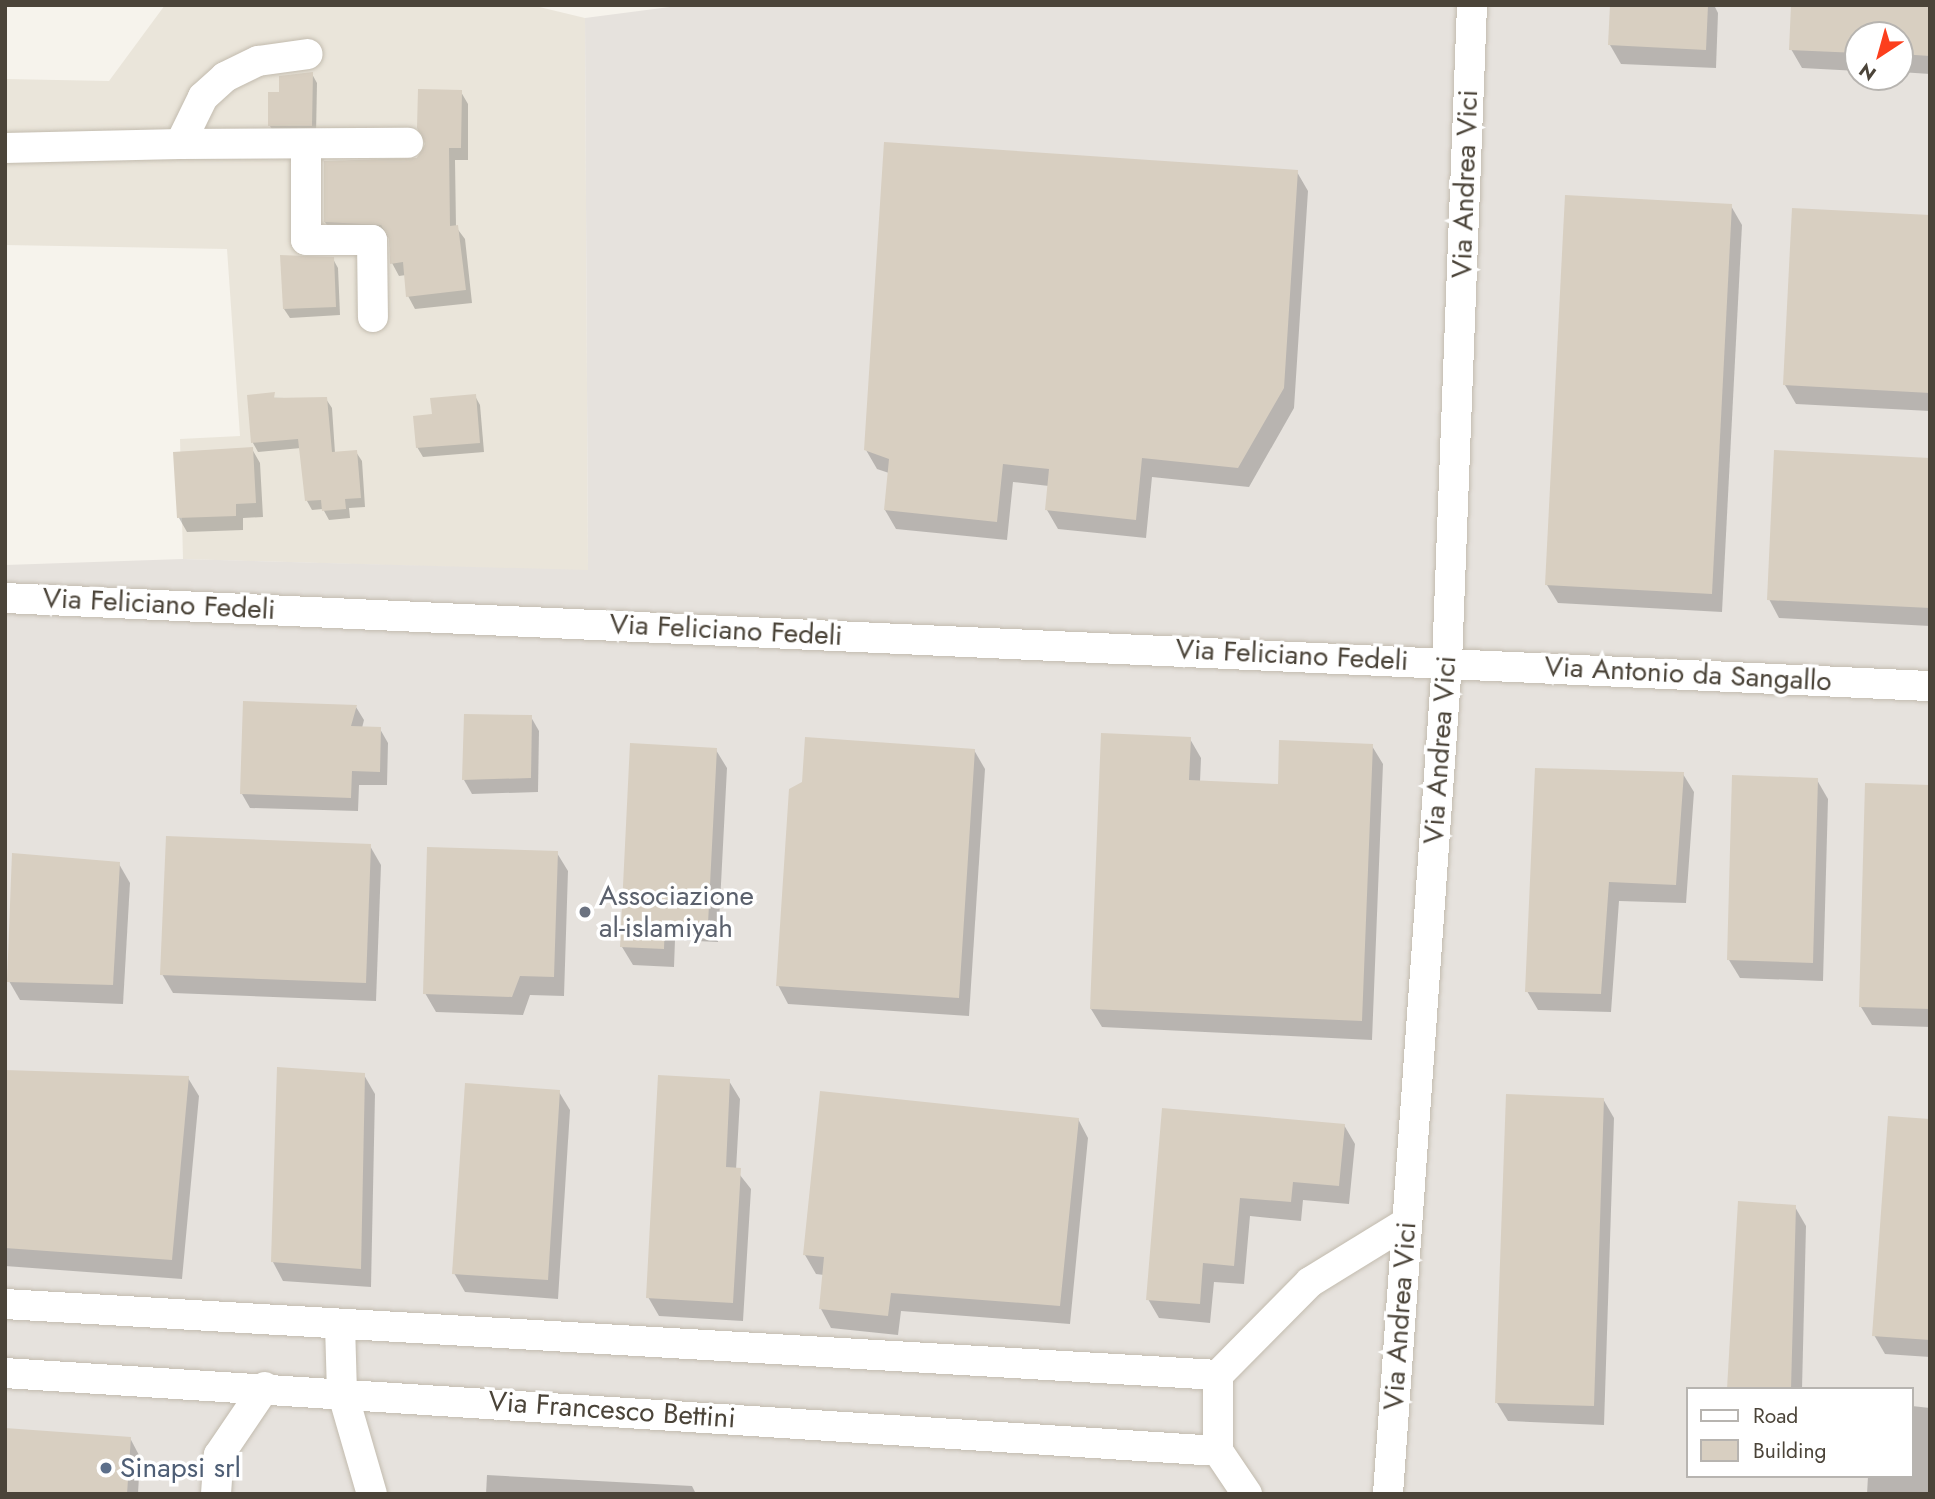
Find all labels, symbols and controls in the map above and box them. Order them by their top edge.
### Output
north arrow [1844,21,1914,91]
text: N [1853,56,1882,87]
street label: Via Andrea Vici [1445,89,1485,279]
street label: Via Feliciano Fedeli [42,581,276,627]
street label: Via Feliciano Fedeli [609,607,843,653]
street label: Via Feliciano Fedeli [1175,632,1409,678]
street label: Via Antonio da Sangallo [1544,650,1832,698]
street label: Via Andrea Vici [1417,655,1463,845]
place label: Associazione al-islamiyah [599,879,754,945]
marker: Associazione al-islamiyah [577,904,593,920]
street label: Via Andrea Vici [1377,1221,1423,1411]
street label: Via Francesco Bettini [487,1385,737,1435]
legend [1686,1387,1914,1478]
text: Road [1753,1401,1798,1431]
text: Building [1753,1436,1826,1466]
place label: Sinapsi srl [120,1451,241,1485]
marker: Sinapsi srl [98,1460,114,1476]

